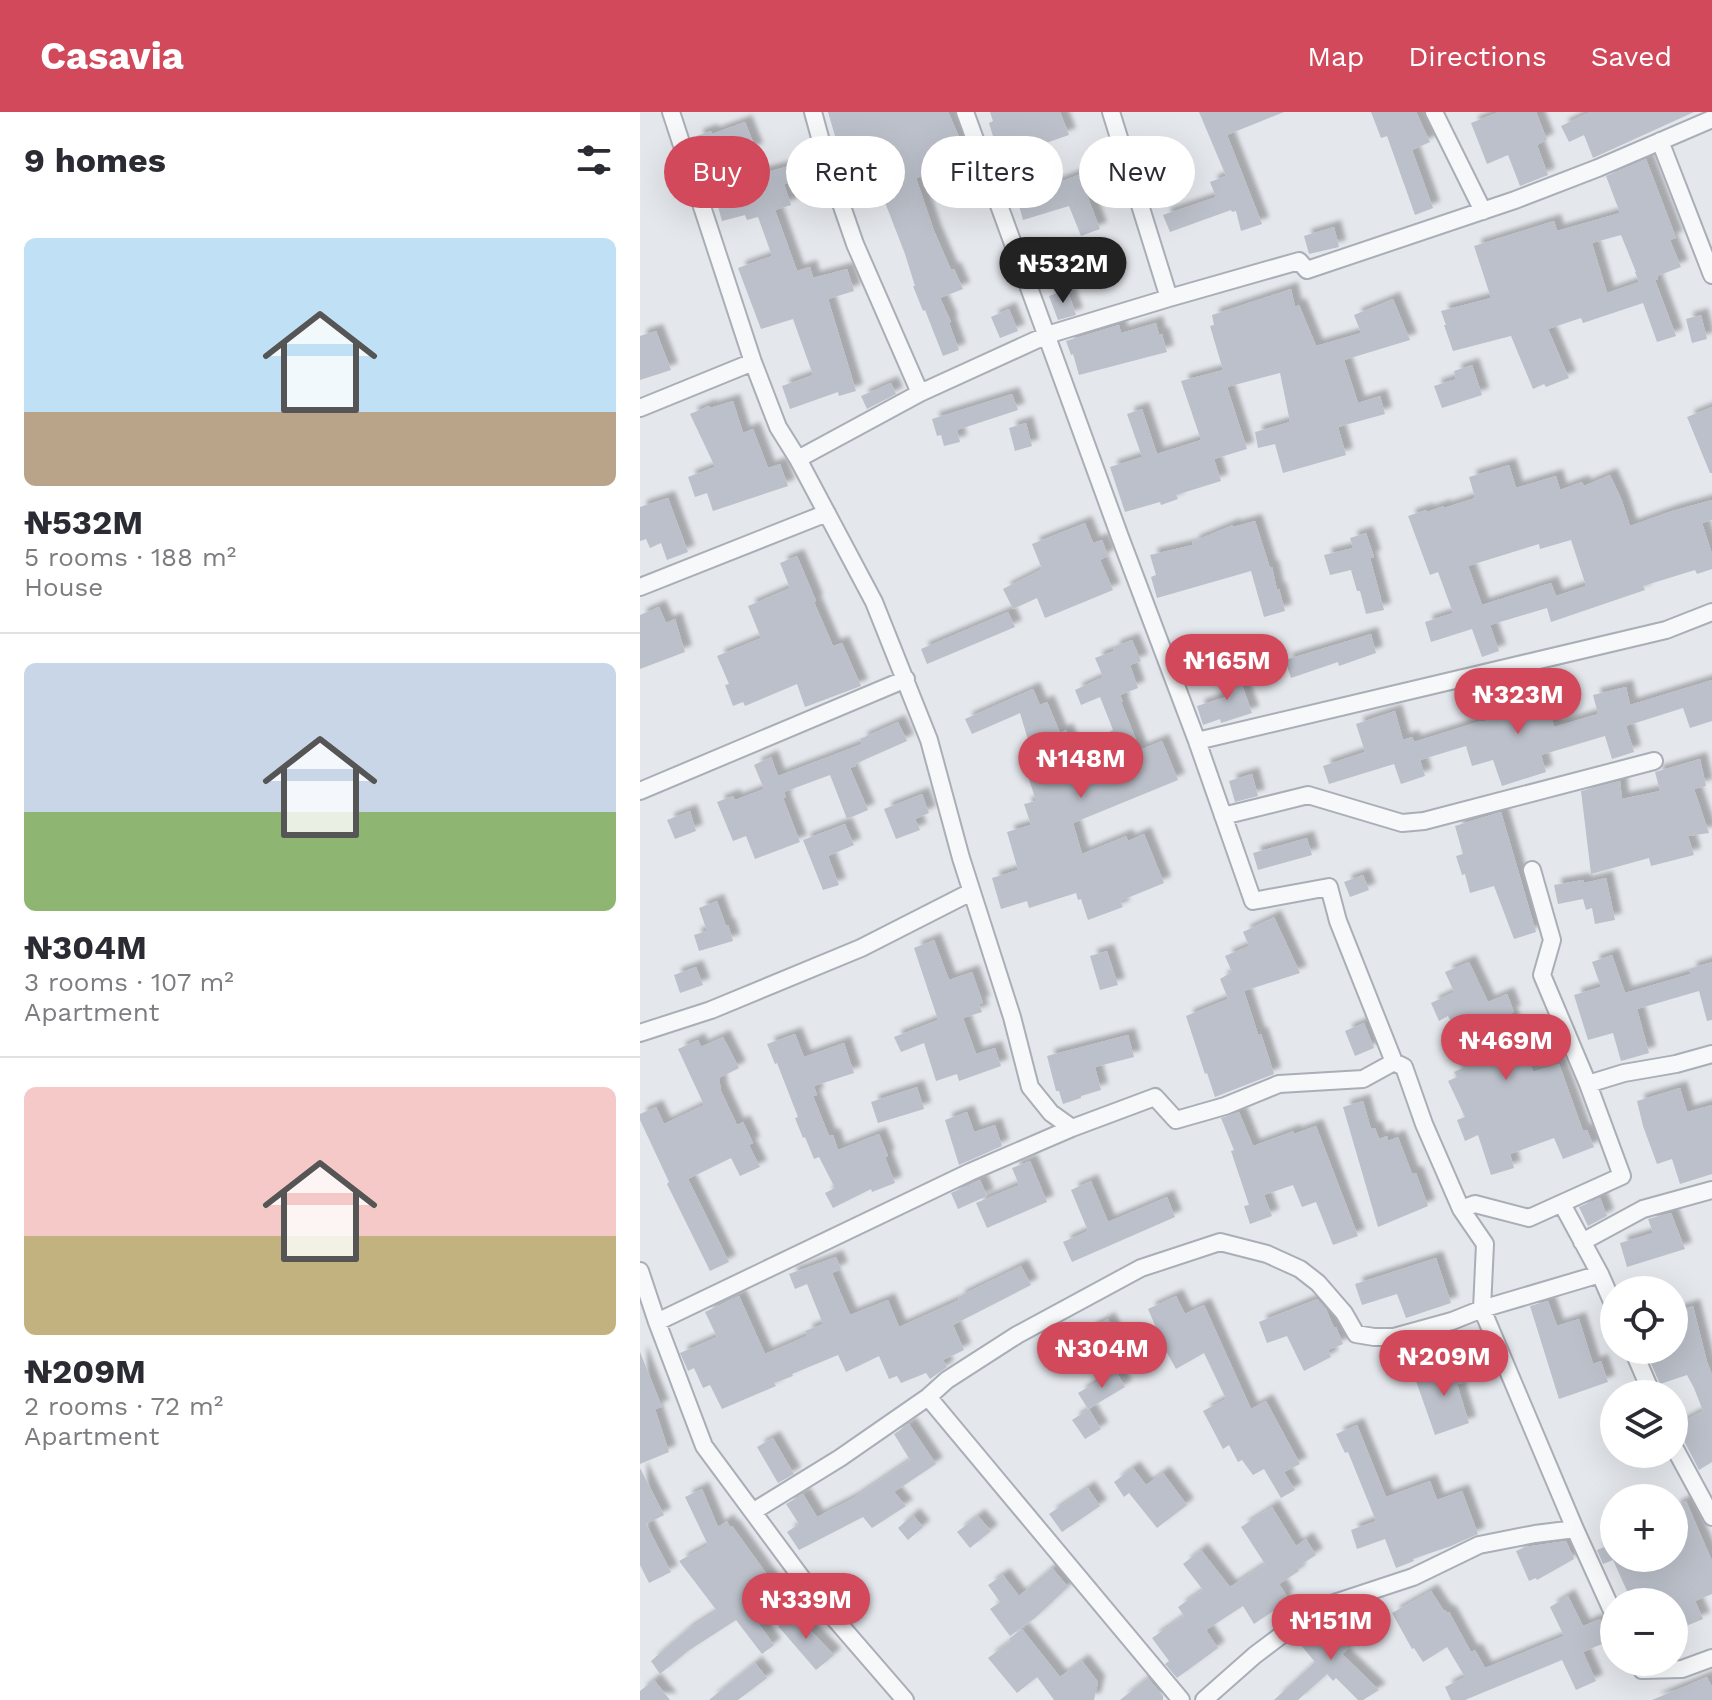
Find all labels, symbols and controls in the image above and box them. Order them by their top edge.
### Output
text: Casavia [40,34,184,78]
text: Map [1307,40,1364,73]
text: Directions [1408,40,1547,73]
text: Saved [1591,40,1672,73]
chip: Buy [664,136,770,208]
chip: Rent [786,136,905,208]
chip: Filters [921,136,1063,208]
chip: New [1079,136,1195,208]
icon: filters [572,138,616,182]
text: 9 homes [24,140,166,180]
pin: ₦532M [1007,237,1119,305]
text: ₦532M [1017,248,1109,278]
icon: home [248,290,392,434]
text: ₦532M [24,502,143,542]
text: 5 rooms · 188 m² [24,542,236,572]
text: House [24,572,103,602]
pin: ₦165M [1171,634,1283,702]
text: ₦165M [1183,645,1271,675]
pin: ₦323M [1462,668,1574,736]
text: ₦323M [1472,679,1564,709]
icon: home [248,715,392,859]
pin: ₦148M [1025,732,1137,800]
text: ₦148M [1036,743,1126,773]
text: ₦304M [24,927,147,967]
text: 3 rooms · 107 m² [24,967,234,997]
text: Apartment [24,997,160,1027]
pin: ₦469M [1450,1014,1562,1082]
text: ₦469M [1459,1025,1553,1055]
icon: home [248,1139,392,1283]
map controls [1600,1276,1688,1676]
button: locate [1600,1276,1688,1364]
pin: ₦304M [1046,1322,1158,1390]
pin: ₦209M [1388,1330,1500,1398]
text: ₦304M [1055,1333,1149,1363]
text: ₦209M [1397,1341,1491,1371]
text: ₦209M [24,1351,146,1391]
button: layers [1600,1380,1688,1468]
text: 2 rooms · 72 m² [24,1391,223,1421]
text: Apartment [24,1421,160,1451]
button: + [1600,1484,1688,1572]
pin: ₦339M [750,1573,862,1641]
text: ₦339M [760,1584,852,1614]
button: − [1600,1588,1688,1676]
pin: ₦151M [1275,1594,1387,1662]
text: ₦151M [1290,1605,1372,1635]

